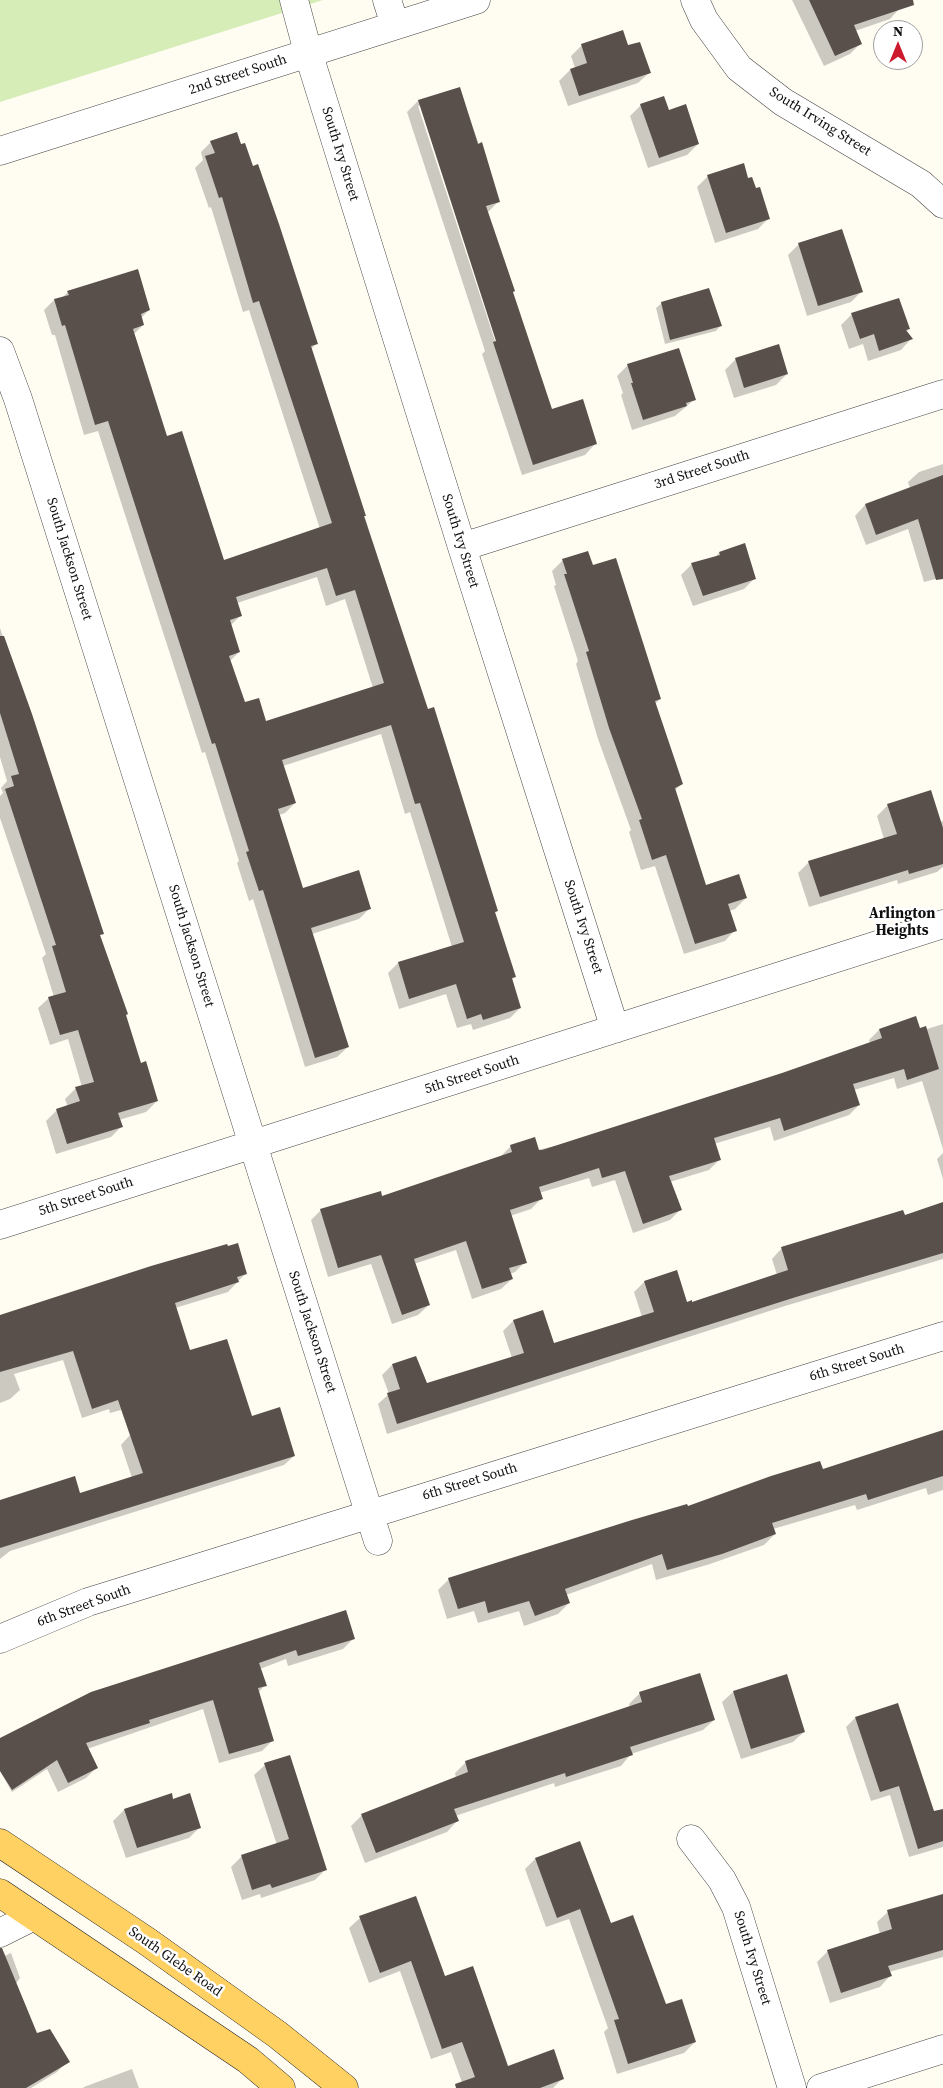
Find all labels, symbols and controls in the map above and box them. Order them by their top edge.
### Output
north arrow [873,20,923,70]
text: N [893,21,903,41]
street label: 2nd Street South [187,51,289,99]
street label: South Irving Street [766,84,874,160]
street label: South Ivy Street [318,105,362,203]
street label: 3rd Street South [652,447,752,493]
street label: South Ivy Street [438,492,482,590]
street label: South Jackson Street [42,496,96,622]
street label: South Ivy Street [560,878,606,976]
street label: South Jackson Street [164,883,218,1009]
district label: Arlington Heights [869,905,935,940]
street label: 5th Street South [423,1052,521,1098]
street label: 5th Street South [37,1174,135,1220]
street label: South Jackson Street [284,1269,340,1395]
street label: 6th Street South [807,1341,907,1385]
street label: 6th Street South [420,1460,520,1504]
street label: 6th Street South [35,1581,133,1631]
street label: South Ivy Street [730,1909,774,2007]
street label: South Glebe Road [125,1924,225,2000]

